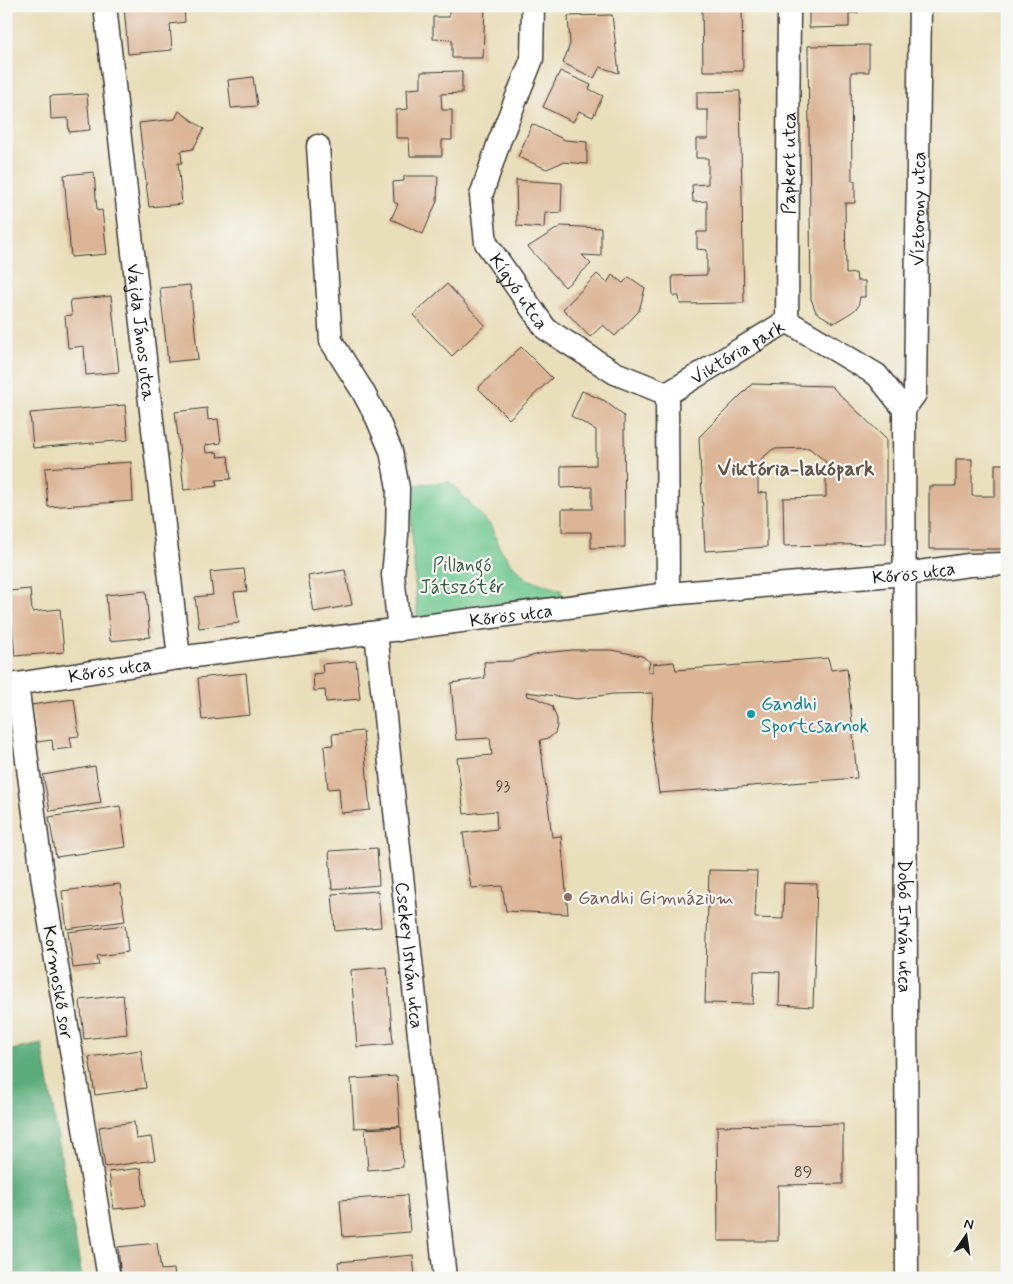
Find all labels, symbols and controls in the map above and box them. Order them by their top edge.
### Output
street label: Papkert utca [777,111,802,215]
street label: Víztorony utca [906,151,932,266]
street label: Kígyó utca [483,249,554,335]
street label: Vajda János utca [120,262,161,403]
street label: Viktória park [686,314,790,391]
district label: Viktória-lakópark [718,455,875,483]
park label: Pillangó Játszótér [420,553,504,600]
street label: Kőrös utca [871,556,957,591]
street label: Kőrös utca [468,598,554,634]
street label: Kőrös utca [67,652,153,690]
place label: Gandhi Sportcsarnok [761,692,869,739]
marker: Gandhi Sportcsarnok [745,708,757,720]
house number: 93 [496,776,511,797]
street label: Dobó István utca [892,859,917,993]
street label: Csekey István utca [389,881,429,1030]
place label: Gandhi Gimnázium [578,886,734,911]
marker: Gandhi Gimnázium [562,891,574,903]
street label: Kormoskő sor [36,924,79,1041]
house number: 89 [794,1162,812,1183]
north arrow [940,1212,990,1262]
text: N [962,1214,975,1234]

